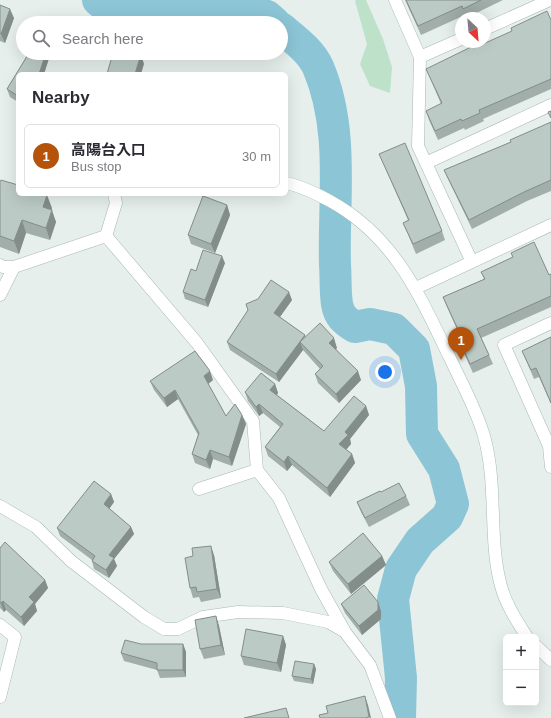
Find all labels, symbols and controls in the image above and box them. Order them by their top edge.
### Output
north arrow [455,12,491,48]
search box [16,16,288,60]
icon: search [30,27,52,49]
text: Search here [62,30,144,47]
text: Nearby [32,88,90,107]
text: 高陽台入口 [71,141,146,158]
text: 1 [42,149,50,164]
text: 30 m [242,149,271,164]
text: Bus stop [71,159,122,174]
pin: 1 [448,327,474,360]
your location [375,362,395,382]
map controls [503,634,539,706]
button: + [503,634,539,670]
button: − [503,670,539,706]

